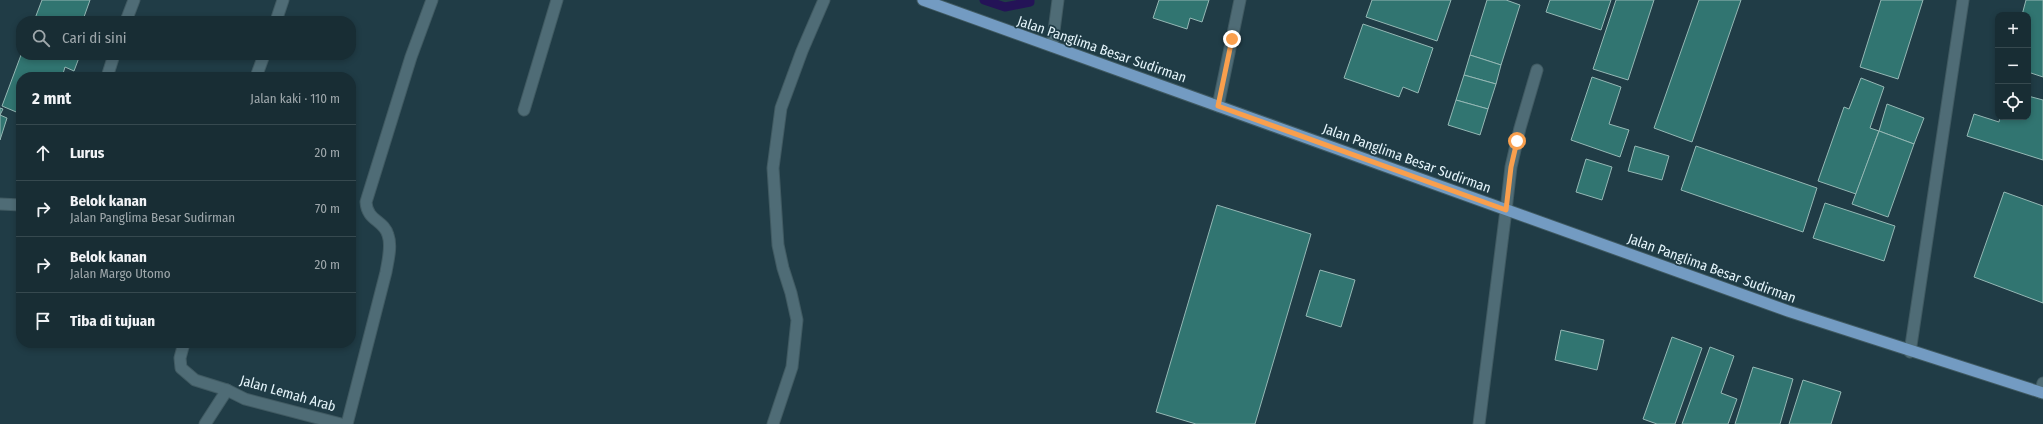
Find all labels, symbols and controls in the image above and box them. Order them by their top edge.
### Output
street label: Jalan Panglima Besar Sudirman [1015,12,1189,86]
map controls [1995,12,2031,120]
button: + [1995,12,2031,48]
search box [16,16,356,60]
icon: search [30,27,52,49]
text: Cari di sini [62,29,127,47]
route end [1223,30,1241,48]
button: − [1995,48,2031,84]
button: locate [1995,84,2031,120]
text: 2 mnt [32,88,71,109]
text: Jalan kaki · 110 m [250,91,340,106]
street label: Jalan Panglima Besar Sudirman [1320,120,1493,197]
route start [1508,132,1526,150]
icon: ahead [32,142,54,164]
text: Lurus [70,144,104,162]
text: 20 m [314,145,340,160]
text: Belok kanan [70,192,147,210]
icon: right [32,198,54,220]
text: 70 m [315,201,340,216]
text: Jalan Panglima Besar Sudirman [70,210,235,225]
street label: Jalan Panglima Besar Sudirman [1625,230,1798,307]
text: Belok kanan [70,248,147,266]
icon: right [32,254,54,276]
text: 20 m [314,257,340,272]
text: Jalan Margo Utomo [70,266,171,281]
icon: arrive [32,310,54,332]
text: Tiba di tujuan [70,312,155,330]
street label: Jalan Lemah Arab [238,372,338,415]

